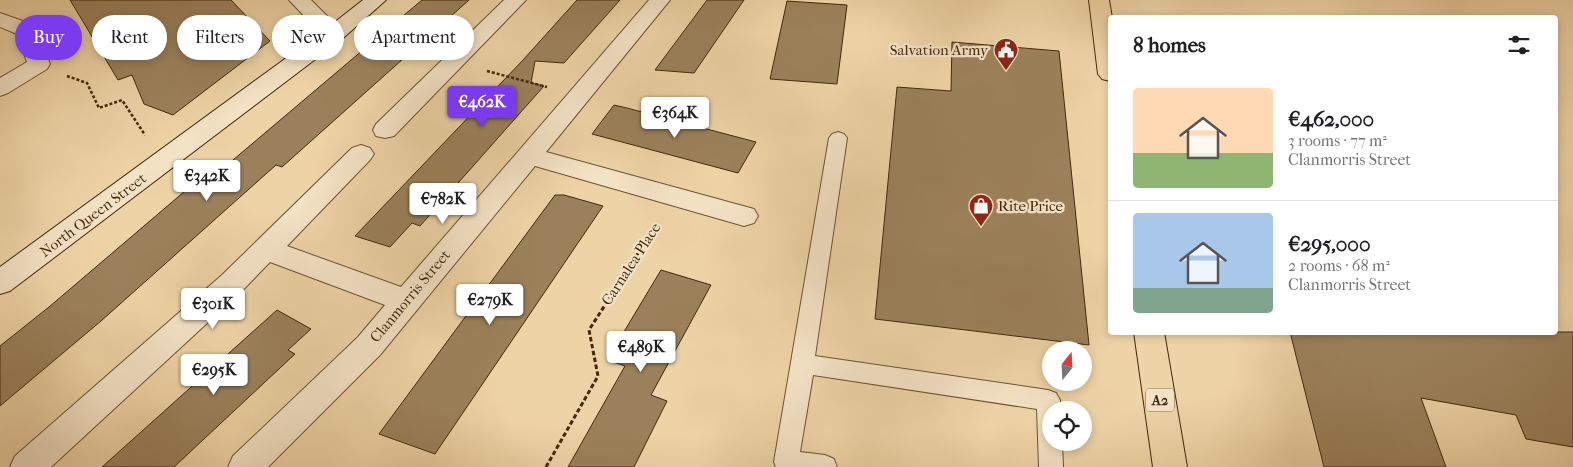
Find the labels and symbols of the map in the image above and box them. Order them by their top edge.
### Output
public building icon: Salvation Army [993,37,1019,71]
place label: Salvation Army [890,41,989,59]
pin: €462K [447,86,517,128]
pin: €364K [640,96,710,139]
pin: €342K [172,160,242,202]
street label: North Queen Street [36,169,150,261]
pin: €782K [408,182,478,225]
shop icon: Rite Price [968,193,994,227]
place label: Rite Price [998,197,1064,215]
street label: Carnalea Place [598,219,665,309]
street label: Clanmorris Street [366,246,454,346]
pin: €279K [455,284,525,326]
pin: €301K [178,288,248,330]
pin: €489K [606,330,676,373]
north arrow [1042,341,1092,391]
pin: €295K [179,354,249,396]
road number: A2 [1146,388,1174,412]

